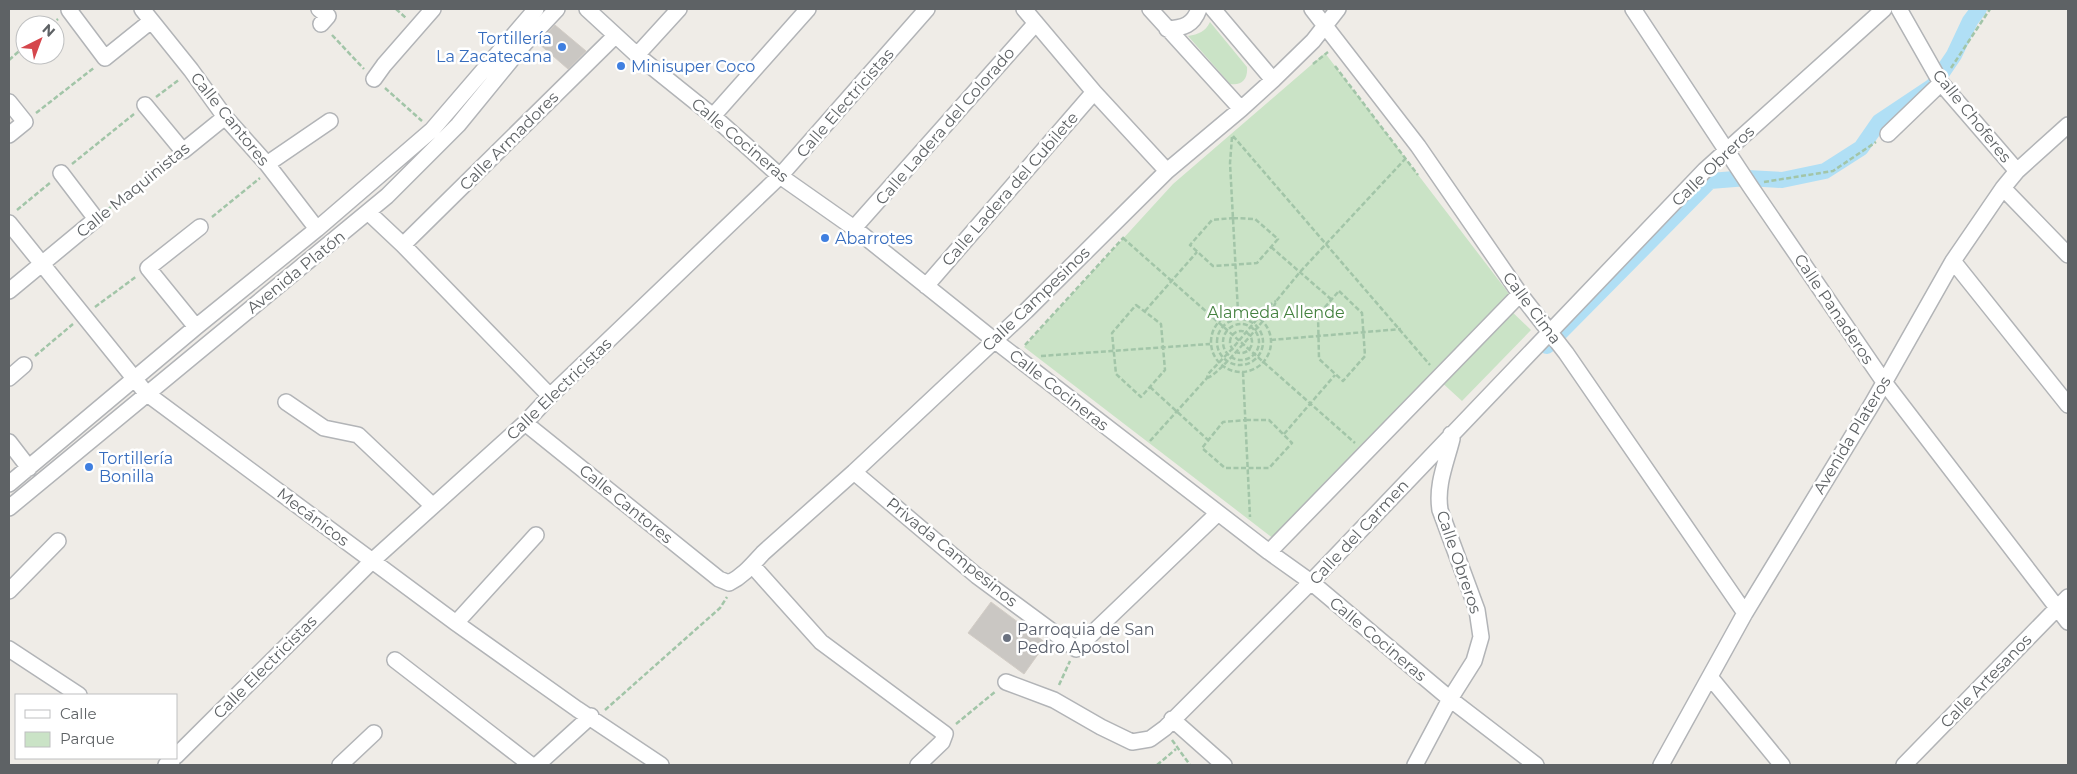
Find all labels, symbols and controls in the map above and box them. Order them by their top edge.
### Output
north arrow [15,15,65,65]
text: N [38,20,59,41]
place label: Tortillería La Zacatecana [436,29,552,66]
marker: Tortillería La Zacatecana [556,41,568,53]
street label: Calle Ladera del Colorado [871,43,1019,209]
street label: Calle Electricistas [792,44,898,161]
place label: Minisuper Coco [631,57,755,76]
marker: Minisuper Coco [615,60,627,72]
street label: Calle Choferes [1929,66,2015,166]
street label: Calle Cantores [187,69,274,170]
street label: Calle Armadores [456,88,562,194]
street label: Calle Cocineras [688,94,793,186]
street label: Calle Ladera del Cubilete [938,108,1082,270]
street label: Calle Obreros [1668,122,1758,210]
street label: Calle Maquinistas [73,138,194,241]
street label: Avenida Platón [243,227,349,317]
place label: Abarrotes [835,229,913,248]
marker: Abarrotes [819,232,831,244]
street label: Calle Campesinos [978,243,1094,355]
street label: Calle Panaderos [1790,250,1878,368]
street label: Calle Cima [1499,268,1565,348]
park label: Alameda Allende [1207,303,1345,322]
street label: Calle Electricistas [503,334,616,444]
street label: Calle Cocineras [1006,345,1113,435]
street label: Avenida Plateros [1809,373,1895,497]
place label: Tortillería Bonilla [99,449,173,486]
marker: Tortillería Bonilla [83,461,95,473]
street label: Calle Cantores [576,461,677,548]
street label: Calle del Carmen [1305,476,1413,588]
street label: Mecánicos [273,484,353,550]
street label: Privada Campesinos [883,493,1021,611]
street label: Calle Obreros [1433,508,1486,616]
street label: Calle Cocineras [1326,593,1431,685]
street label: Calle Electricistas [209,611,321,723]
place label: Parroquia de San Pedro Apostol [1017,620,1155,657]
street label: Calle Artesanos [1936,630,2036,732]
marker: Parroquia de San Pedro Apostol [1001,632,1013,644]
legend [15,694,178,759]
text: Calle [60,704,97,723]
text: Parque [60,729,115,748]

